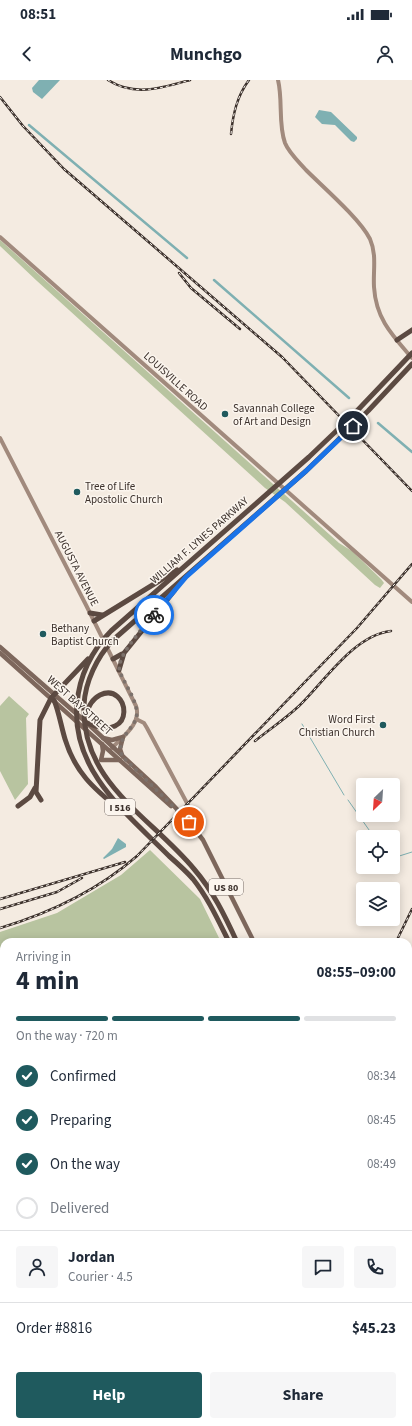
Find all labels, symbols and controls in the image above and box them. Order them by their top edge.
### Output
text: 08:51 [20,4,56,25]
text: Munchgo [170,42,242,67]
icon: back [16,43,38,65]
icon: person [374,43,396,65]
street label: LOUISVILLE ROAD [140,348,211,414]
place label: Savannah College of Art and Design [233,401,315,429]
marker: Savannah College of Art and Design [220,409,230,419]
pin [336,409,370,443]
icon: home [342,415,364,437]
place label: Tree of Life Apostolic Church [85,479,163,507]
marker: Tree of Life Apostolic Church [72,487,82,497]
street label: WILLIAM F. LYNES PARKWAY [147,493,252,587]
street label: AUGUSTA AVENUE [51,528,102,609]
courier [134,595,174,635]
icon: bike [143,604,165,626]
place label: Bethany Baptist Church [51,621,119,649]
marker: Bethany Baptist Church [38,629,48,639]
street label: WEST BAY STREET [44,672,116,739]
place label: Word First Christian Church [299,712,375,740]
marker: Word First Christian Church [378,720,388,730]
north arrow [356,778,400,822]
map controls [356,778,400,926]
road number: I 516 [105,799,135,815]
pin [172,805,206,839]
icon: bag [178,811,200,833]
button: locate [356,830,400,874]
road number: US 80 [209,879,243,895]
button: layers [356,882,400,926]
text: Arriving in [16,948,71,966]
text: 4 min [16,962,79,999]
text: 08:55–09:00 [316,962,396,983]
text: On the way · 720 m [16,1027,118,1045]
icon: check [16,1065,38,1087]
text: Confirmed [50,1066,116,1087]
text: 08:34 [367,1067,396,1085]
icon: check [16,1109,38,1131]
text: Preparing [50,1110,111,1131]
text: 08:45 [367,1111,396,1129]
icon: check [16,1153,38,1175]
text: On the way [50,1154,120,1175]
text: 08:49 [367,1155,396,1173]
text: Delivered [50,1198,109,1219]
button: person [16,1246,58,1288]
button: chat [302,1246,344,1288]
button: phone [354,1246,396,1288]
text: Jordan [68,1247,115,1268]
text: Courier · 4.5 [68,1268,133,1286]
text: Order #8816 [16,1318,92,1339]
text: $45.23 [352,1318,396,1339]
button: Help [16,1372,202,1418]
button: Share [210,1372,396,1418]

